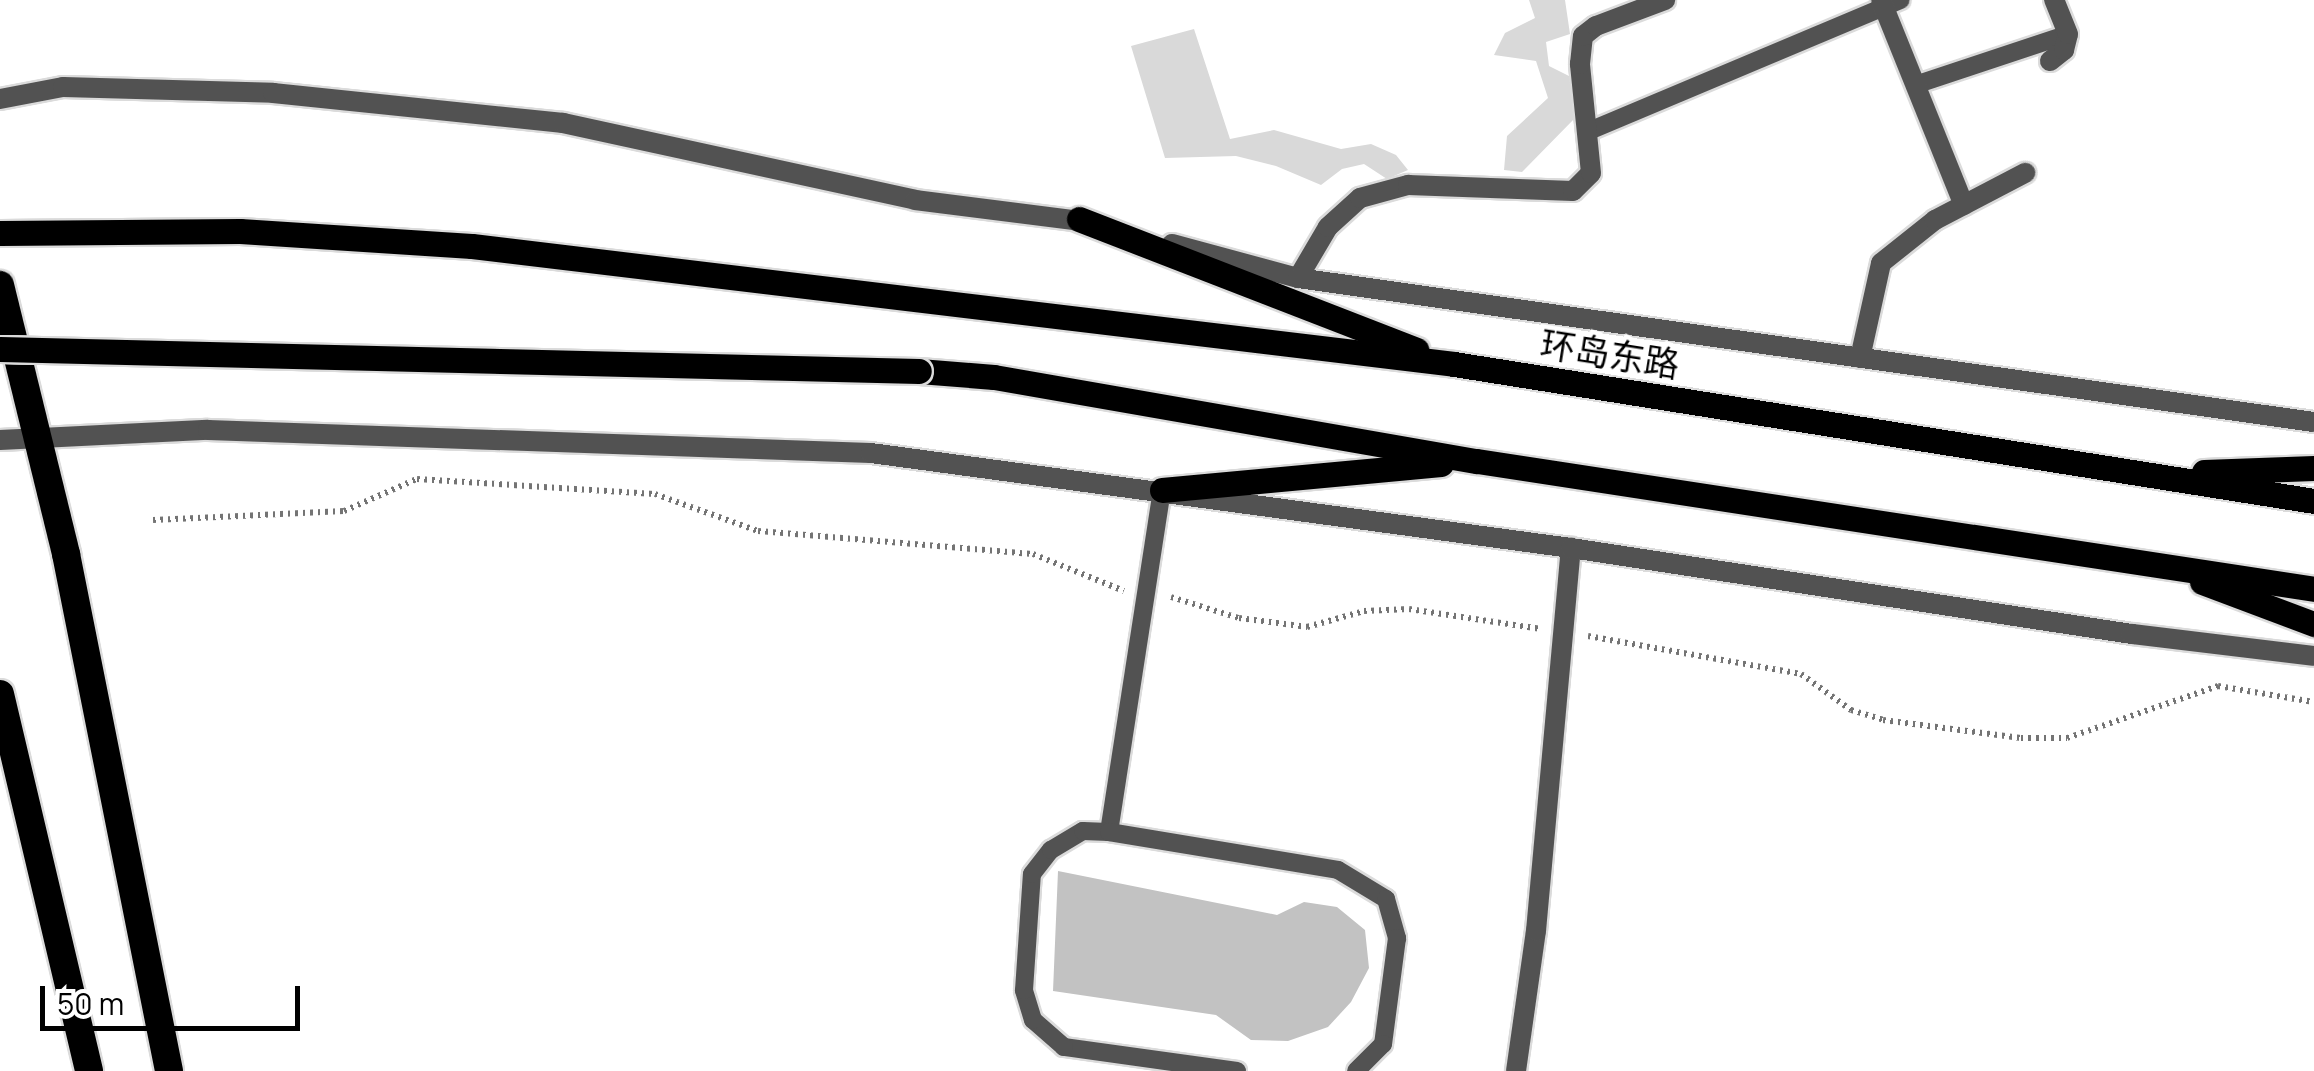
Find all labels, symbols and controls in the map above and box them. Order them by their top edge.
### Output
street label: 环岛东路 [1538,322,1682,386]
scale bar [45,966,305,1028]
text: 50 m [57,983,124,1024]

